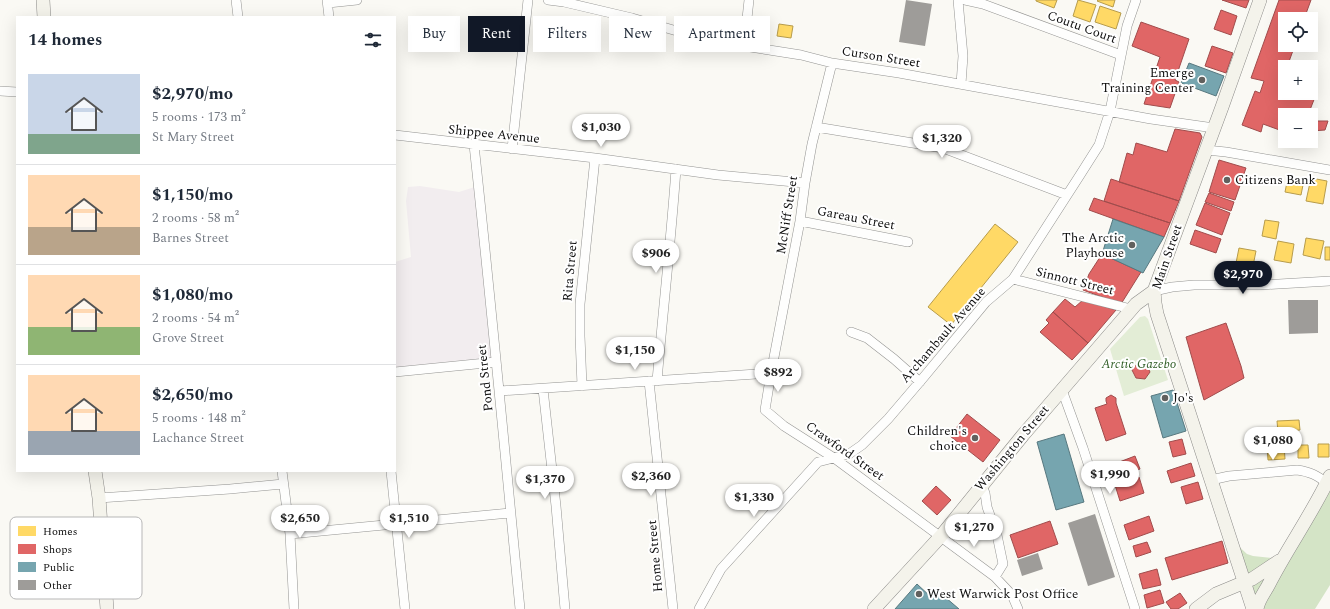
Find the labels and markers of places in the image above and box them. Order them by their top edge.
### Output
place label: Emerge Training Center [1101,63,1194,98]
marker: Emerge Training Center [1197,75,1207,85]
pin: $1,030 [568,114,634,148]
pin: $1,320 [909,125,975,159]
place label: Citizens Bank [1235,170,1316,190]
marker: Citizens Bank [1222,175,1232,185]
place label: The Arctic Playhouse [1062,228,1124,263]
pin: $906 [632,240,680,274]
marker: The Arctic Playhouse [1127,240,1137,250]
pin: $2,970 [1210,261,1276,295]
pin: $1,150 [602,337,668,371]
pin: $892 [754,359,802,393]
place label: Jo's [1173,388,1194,408]
marker: Jo's [1160,393,1170,403]
place label: Children's choice [907,421,967,456]
pin: $1,080 [1240,427,1306,461]
marker: Children's choice [970,433,980,443]
pin: $1,990 [1077,461,1143,495]
pin: $2,360 [618,463,684,497]
pin: $1,370 [512,466,578,500]
pin: $1,330 [721,484,787,518]
pin: $2,650 [267,505,333,539]
pin: $1,510 [376,505,442,539]
pin: $1,270 [941,514,1007,548]
place label: West Warwick Post Office [927,584,1078,604]
marker: West Warwick Post Office [914,589,924,599]

